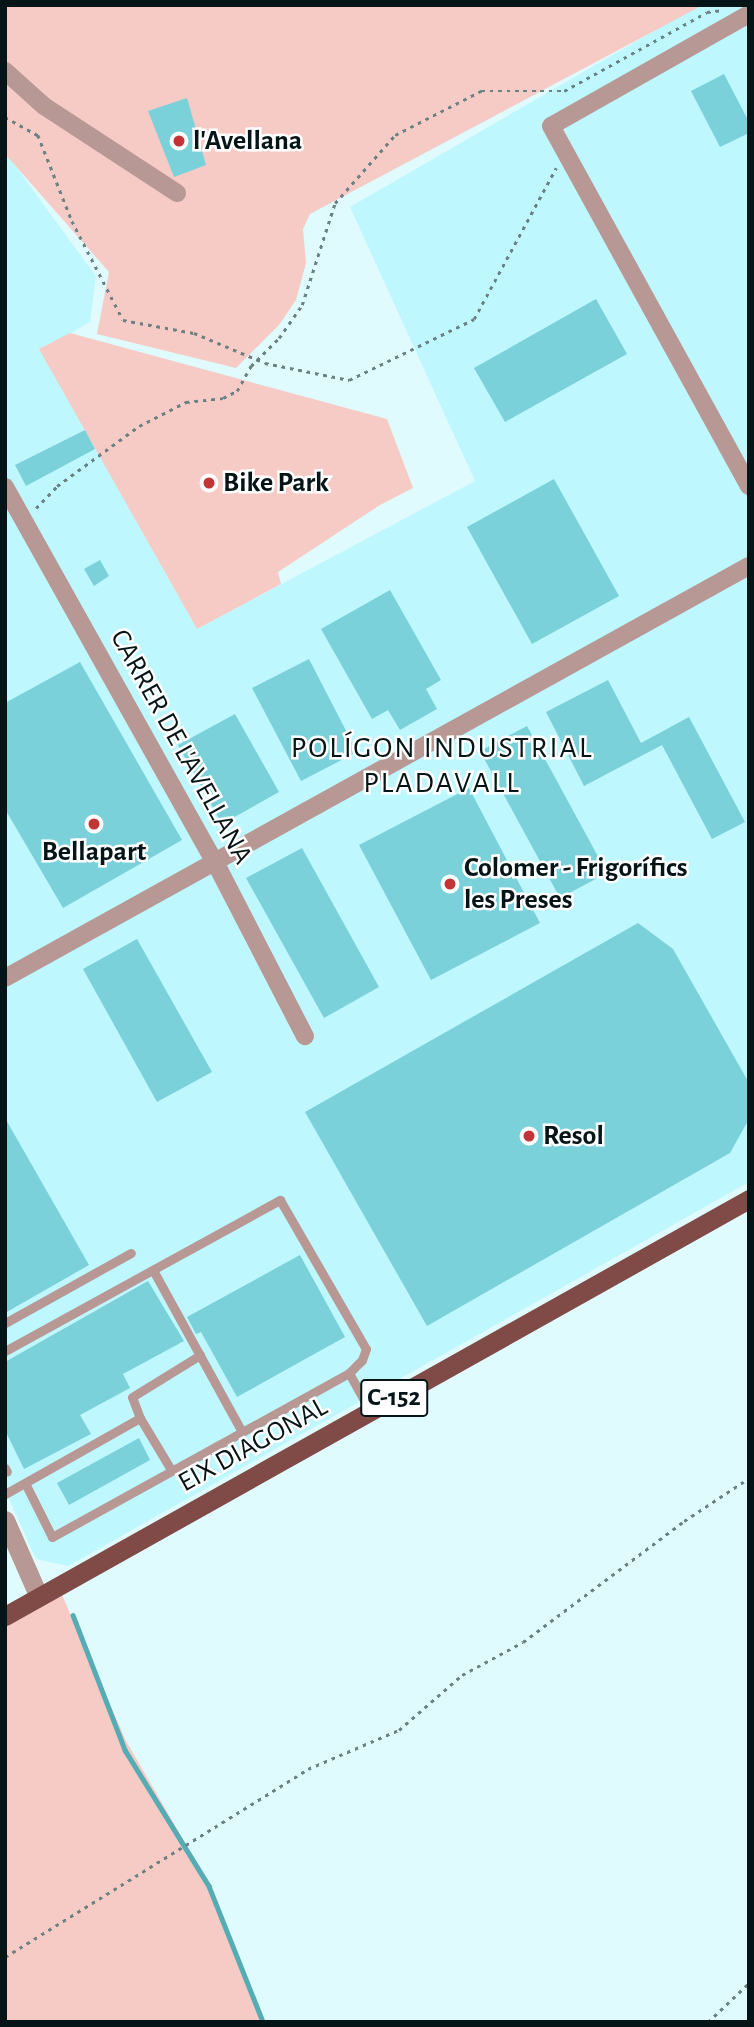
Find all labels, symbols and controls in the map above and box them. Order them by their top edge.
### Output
place label: l'Avellana [193,124,302,158]
marker: l'Avellana [171,133,187,149]
place label: Bike Park [223,466,329,500]
marker: Bike Park [201,475,217,491]
street label: CARRER DE L'AVELLANA [102,624,260,870]
district label: POLÍGON INDUSTRIAL PLADAVALL [293,730,591,800]
marker: Bellapart [86,816,102,832]
place label: Bellapart [42,835,146,869]
place label: Colomer - Frigorífics les Preses [464,851,687,917]
marker: Colomer - Frigorífics les Preses [442,876,458,892]
place label: Resol [543,1119,604,1153]
marker: Resol [521,1128,537,1144]
road number: C-152 [359,1376,429,1420]
street label: EIX DIAGONAL [173,1390,333,1500]

